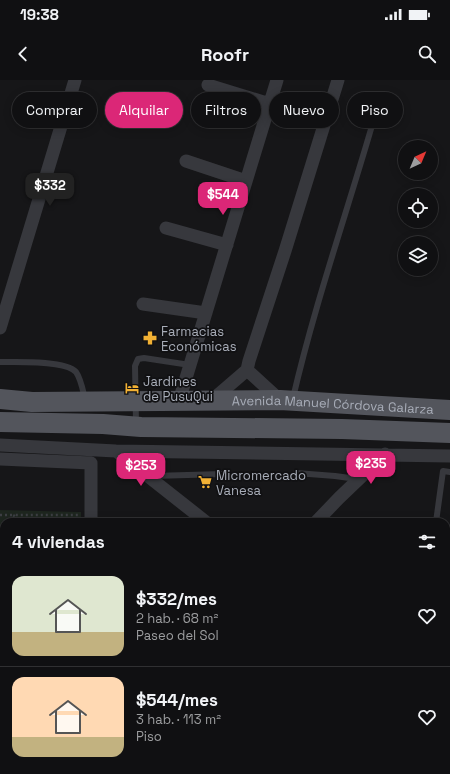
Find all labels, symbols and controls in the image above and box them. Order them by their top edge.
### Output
text: 19:38 [20,5,59,24]
icon: back [12,43,34,65]
text: Roofr [201,43,249,66]
icon: search [416,43,438,65]
chip: Comprar [12,92,97,128]
chip: Alquilar [105,92,183,128]
chip: Filtros [191,92,261,128]
chip: Nuevo [269,92,339,128]
chip: Piso [347,92,403,128]
north arrow [398,140,438,180]
map controls [398,140,438,276]
pin: $332 [26,173,74,207]
text: $332 [34,177,66,194]
pin: $544 [199,182,247,216]
text: $544 [207,186,239,203]
button: locate [398,188,438,228]
button: layers [398,236,438,276]
place label: Farmacias Económicas [161,323,237,355]
pharmacy icon: Farmacias Económicas [142,330,158,346]
place label: Jardines de PusuQui [143,373,213,405]
hotel icon: Jardines de PusuQui [124,380,140,396]
street label: Avenida Manuel Córdova Galarza [232,391,435,418]
pin: $235 [347,451,395,485]
pin: $253 [117,453,165,487]
text: $235 [355,455,387,472]
text: $253 [125,457,157,474]
place label: Micromercado Vanesa [216,467,306,499]
supermarket icon: Micromercado Vanesa [197,474,213,490]
text: 4 viviendas [12,531,105,553]
icon: filters [416,531,438,553]
text: $332/mes [136,588,217,610]
icon: home [44,592,92,640]
icon: heart [416,605,438,627]
text: 2 hab. · 68 m² [136,610,218,627]
text: Paseo del Sol [136,627,219,644]
text: $544/mes [136,689,218,711]
icon: home [44,693,92,741]
icon: heart [416,706,438,728]
text: 3 hab. · 113 m² [136,711,221,728]
text: Piso [136,728,162,745]

